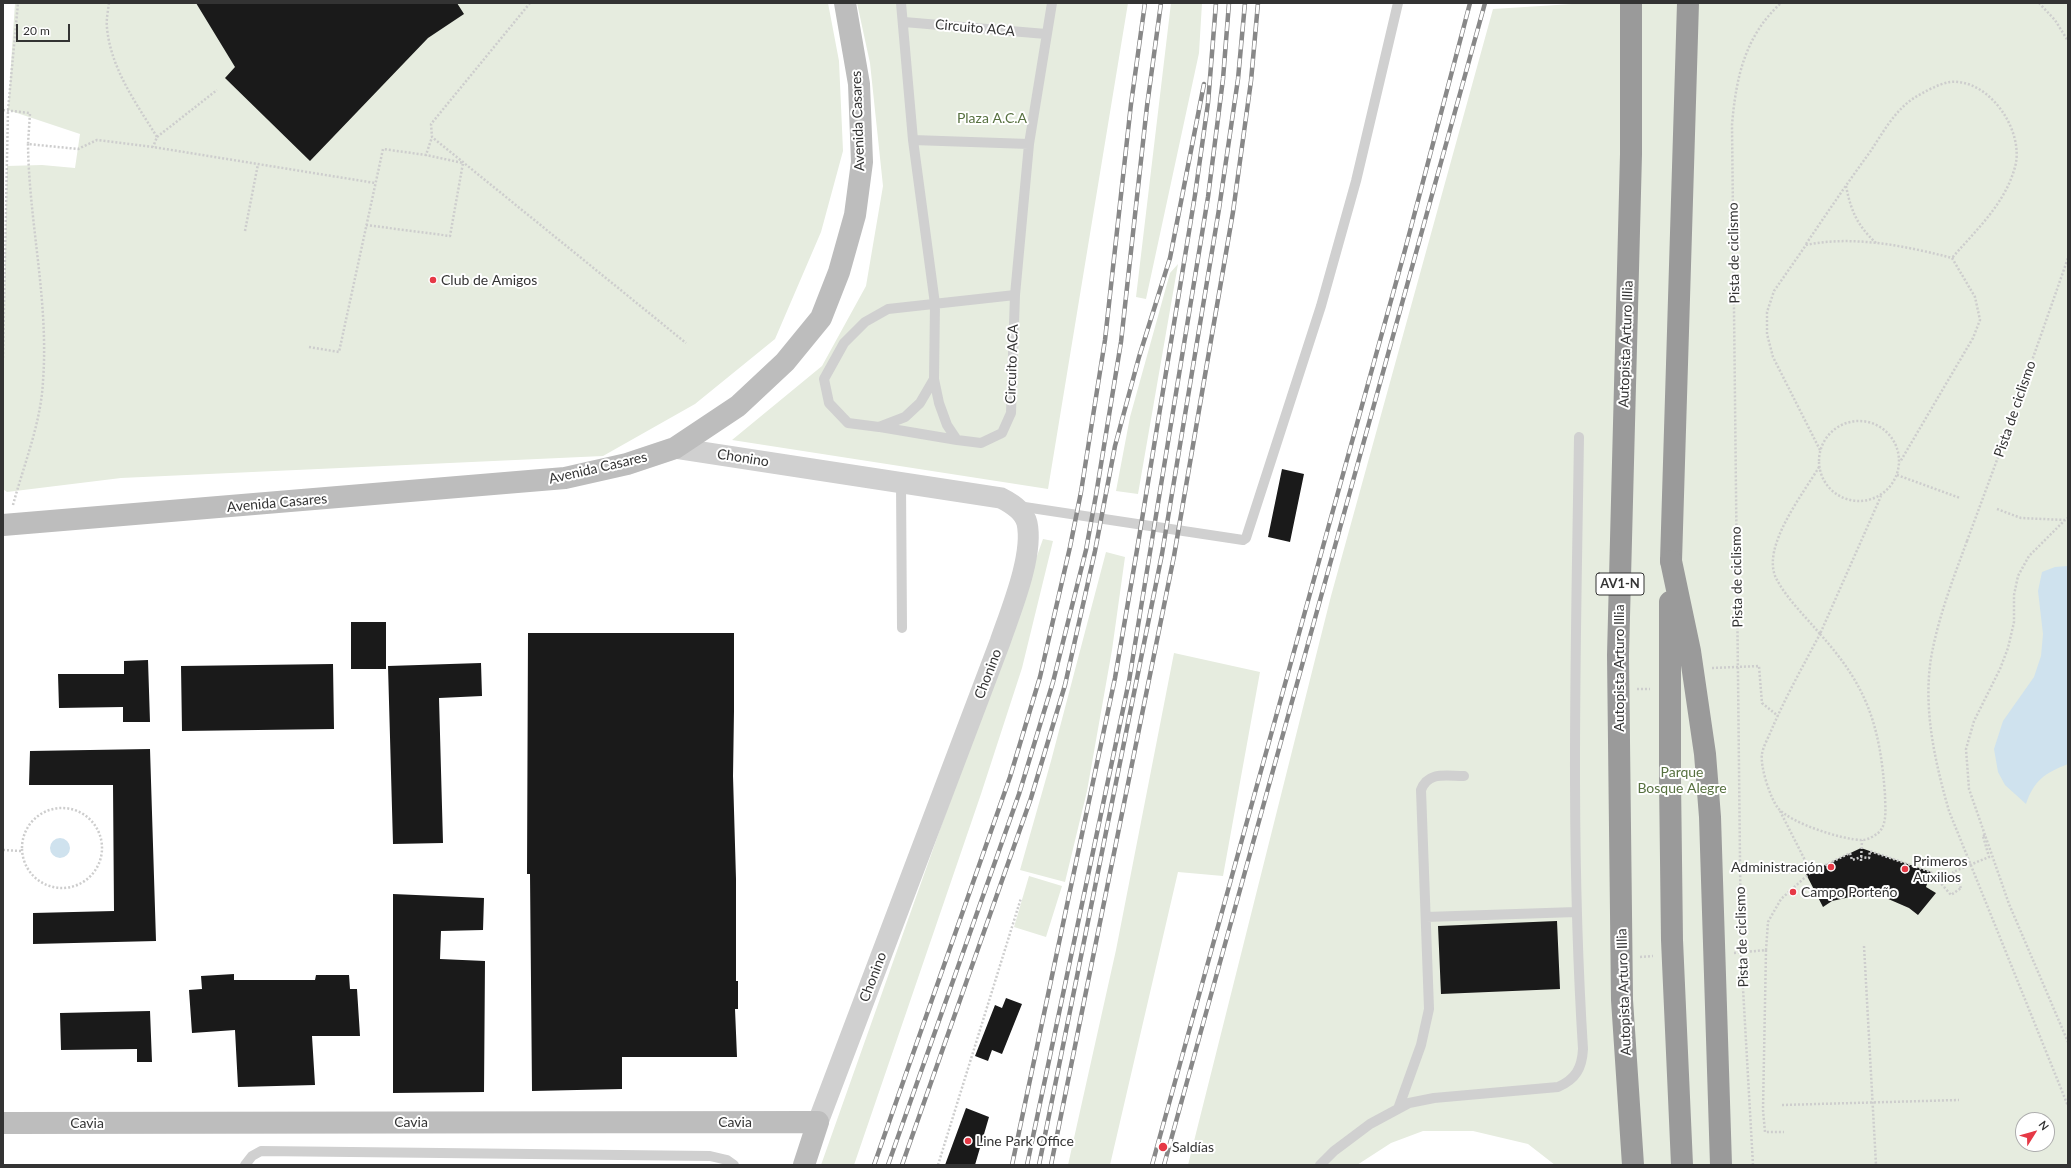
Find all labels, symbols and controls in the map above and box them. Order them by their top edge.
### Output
scale bar [18,16,72,42]
street label: Circuito ACA [934,16,1016,40]
text: 20 m [23,23,50,38]
street label: Avenida Casares [848,70,868,172]
park label: Plaza A.C.A [957,110,1027,126]
street label: Pista de ciclismo [1725,202,1743,304]
place label: Club de Amigos [441,272,537,288]
marker: Club de Amigos [428,275,438,285]
street label: Autopista Arturo Illia [1615,280,1637,408]
street label: Circuito ACA [1002,324,1022,404]
street label: Pista de ciclismo [1991,358,2039,460]
street label: Chonino [716,446,770,470]
street label: Avenida Casares [547,449,649,487]
street label: Avenida Casares [226,490,328,516]
street label: Pista de ciclismo [1728,526,1746,628]
road number: AV1-N [1596,573,1644,595]
street label: Autopista Arturo Illia [1611,604,1627,732]
street label: Chonino [971,647,1005,701]
park label: Parque Bosque Alegre [1637,764,1727,796]
place label: Primeros Auxilios [1913,853,1967,886]
place label: Administración [1731,859,1823,875]
marker: Administración [1826,862,1836,872]
marker: Primeros Auxilios [1900,864,1910,874]
place label: Campo Porteño [1801,884,1897,900]
street label: Pista de ciclismo [1732,886,1752,988]
marker: Campo Porteño [1788,887,1798,897]
street label: Autopista Arturo Illia [1613,928,1635,1056]
street label: Chonino [856,950,890,1004]
north arrow [2015,1112,2055,1152]
street label: Cavia [394,1114,428,1130]
street label: Cavia [718,1114,752,1130]
street label: Cavia [70,1115,104,1131]
text: N [2036,1118,2052,1132]
place label: Line Park Office [976,1133,1074,1149]
marker: Line Park Office [963,1136,973,1146]
place label: Saldías [1172,1139,1214,1155]
marker: Saldías [1157,1141,1169,1153]

